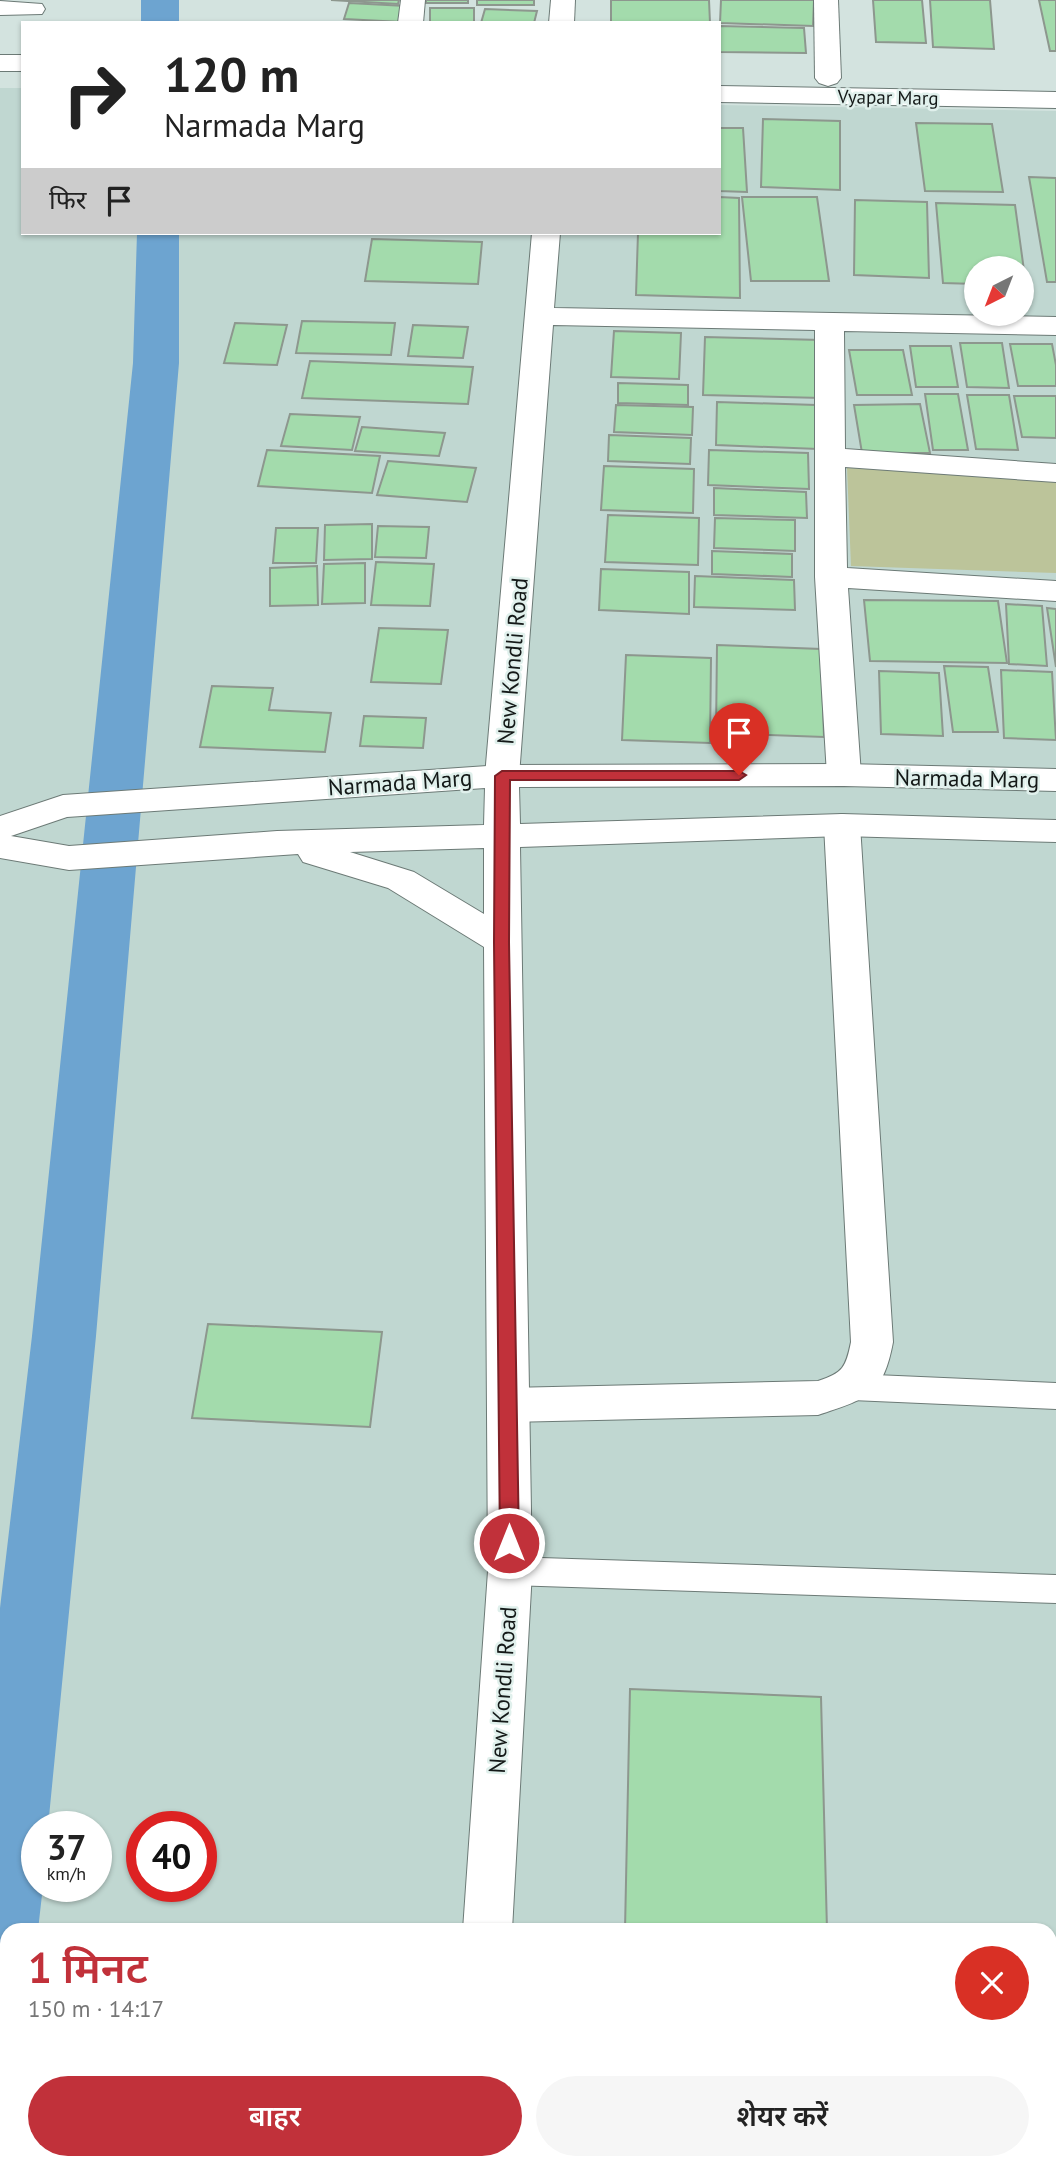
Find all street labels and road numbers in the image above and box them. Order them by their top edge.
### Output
street label: Vyapar Marg [836,84,939,110]
street label: New Kondli Road [490,576,534,746]
street label: Narmada Marg [327,762,473,802]
street label: Narmada Marg [895,762,1039,794]
street label: New Kondli Road [482,1606,522,1774]

